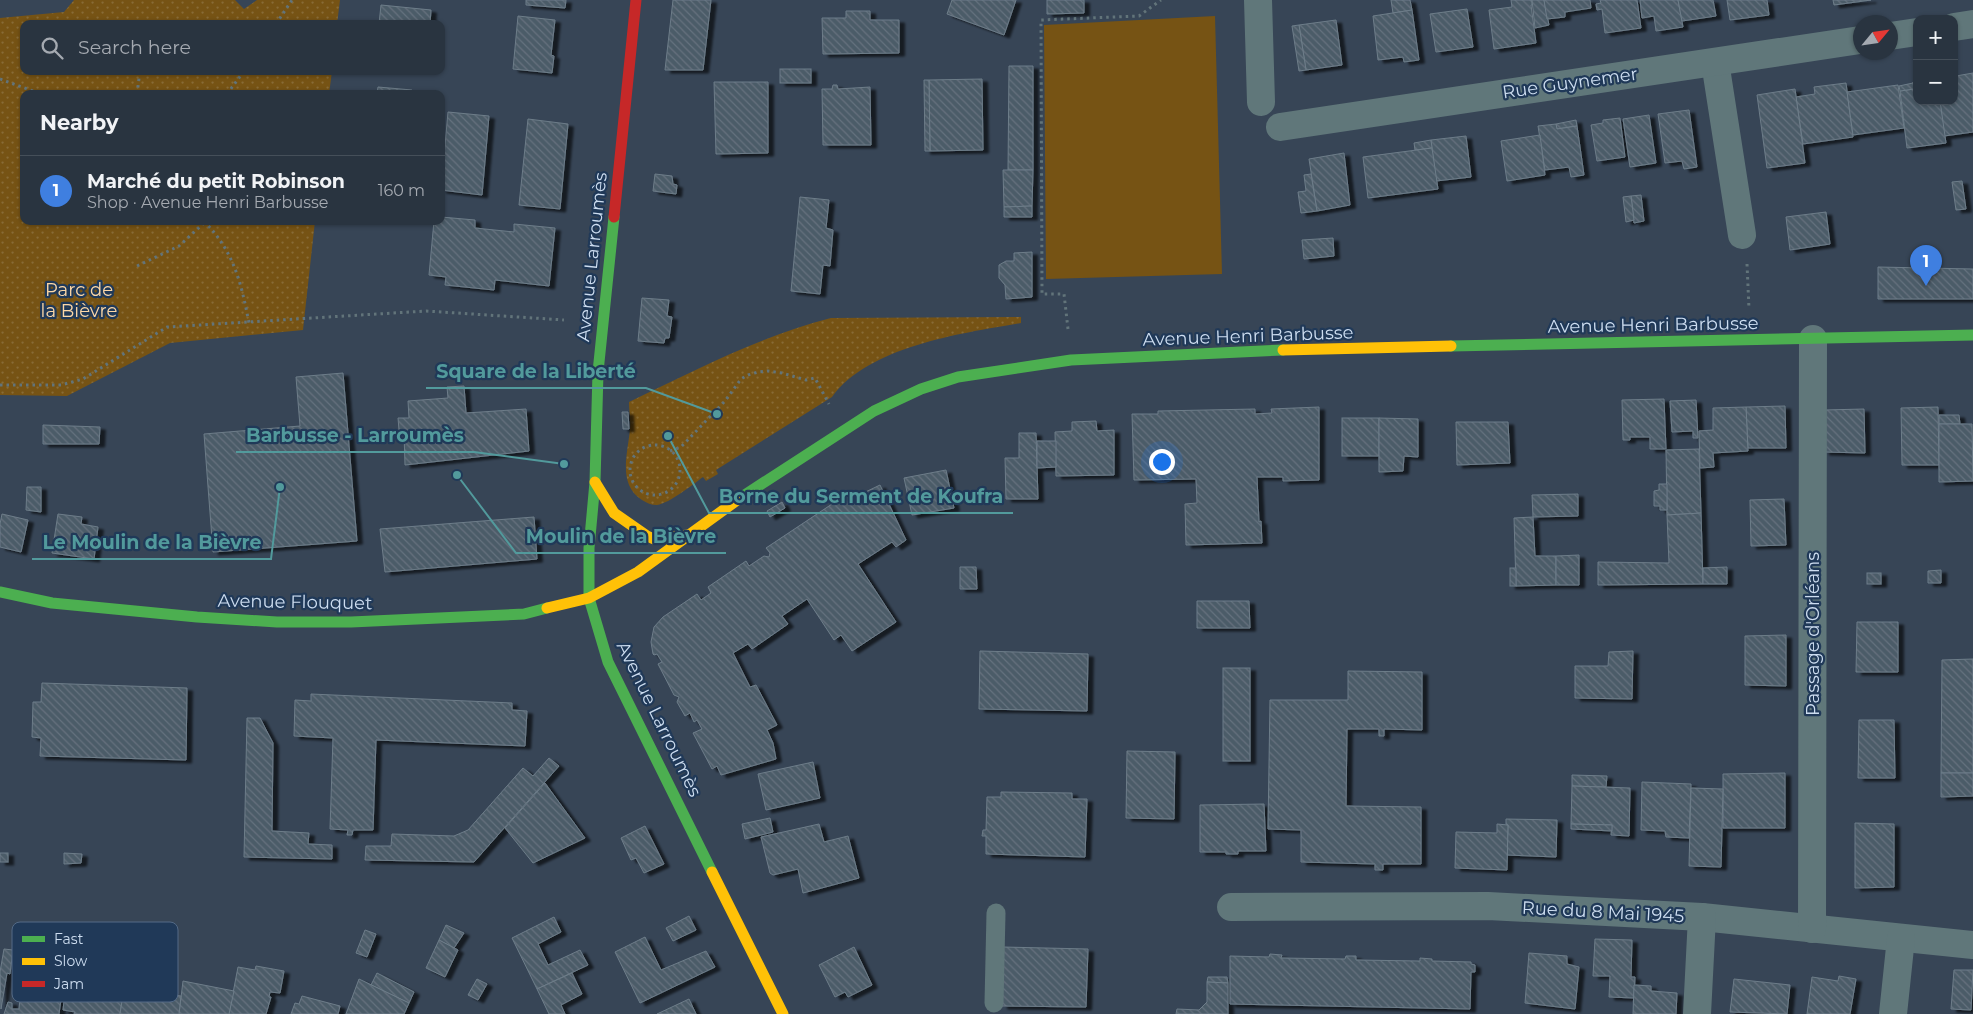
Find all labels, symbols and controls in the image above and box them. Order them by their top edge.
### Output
north arrow [1853,15,1898,60]
map controls [1913,15,1958,105]
button: + [1913,15,1958,60]
search box [20,20,445,75]
icon: search [38,34,66,62]
text: Search here [78,36,191,59]
button: − [1913,60,1958,105]
street label: Rue Guynemer [1501,63,1639,103]
text: Nearby [40,110,119,135]
text: Marché du petit Robinson [87,170,345,193]
street label: Avenue Larroumès [572,171,612,343]
text: 1 [53,181,59,200]
text: 160 m [378,181,425,200]
text: Shop · Avenue Henri Barbusse [87,193,328,212]
pin: 1 [1910,245,1942,286]
park label: Parc de la Bièvre [41,279,118,322]
street label: Avenue Henri Barbusse [1547,312,1759,338]
street label: Avenue Henri Barbusse [1142,321,1354,351]
callout: Square de la Liberté [426,354,646,388]
text: Square de la Liberté [436,360,636,383]
callout: Barbusse - Larroumès [236,418,474,452]
text: Barbusse - Larroumès [246,424,464,447]
your location [1149,449,1175,475]
callout: Borne du Serment de Koufra [709,479,1013,513]
text: Borne du Serment de Koufra [719,485,1003,508]
callout: Moulin de la Bièvre [516,519,726,553]
callout: Le Moulin de la Bièvre [32,525,271,559]
text: Moulin de la Bièvre [526,525,716,548]
text: Le Moulin de la Bièvre [42,531,262,554]
street label: Passage d'Orléans [1802,552,1824,716]
street label: Avenue Flouquet [217,590,373,614]
street label: Avenue Larroumès [612,638,706,800]
street label: Rue du 8 Mai 1945 [1521,897,1685,927]
legend [12,922,178,1002]
text: Fast [54,930,84,948]
text: Slow [54,952,88,970]
text: Jam [53,975,84,993]

